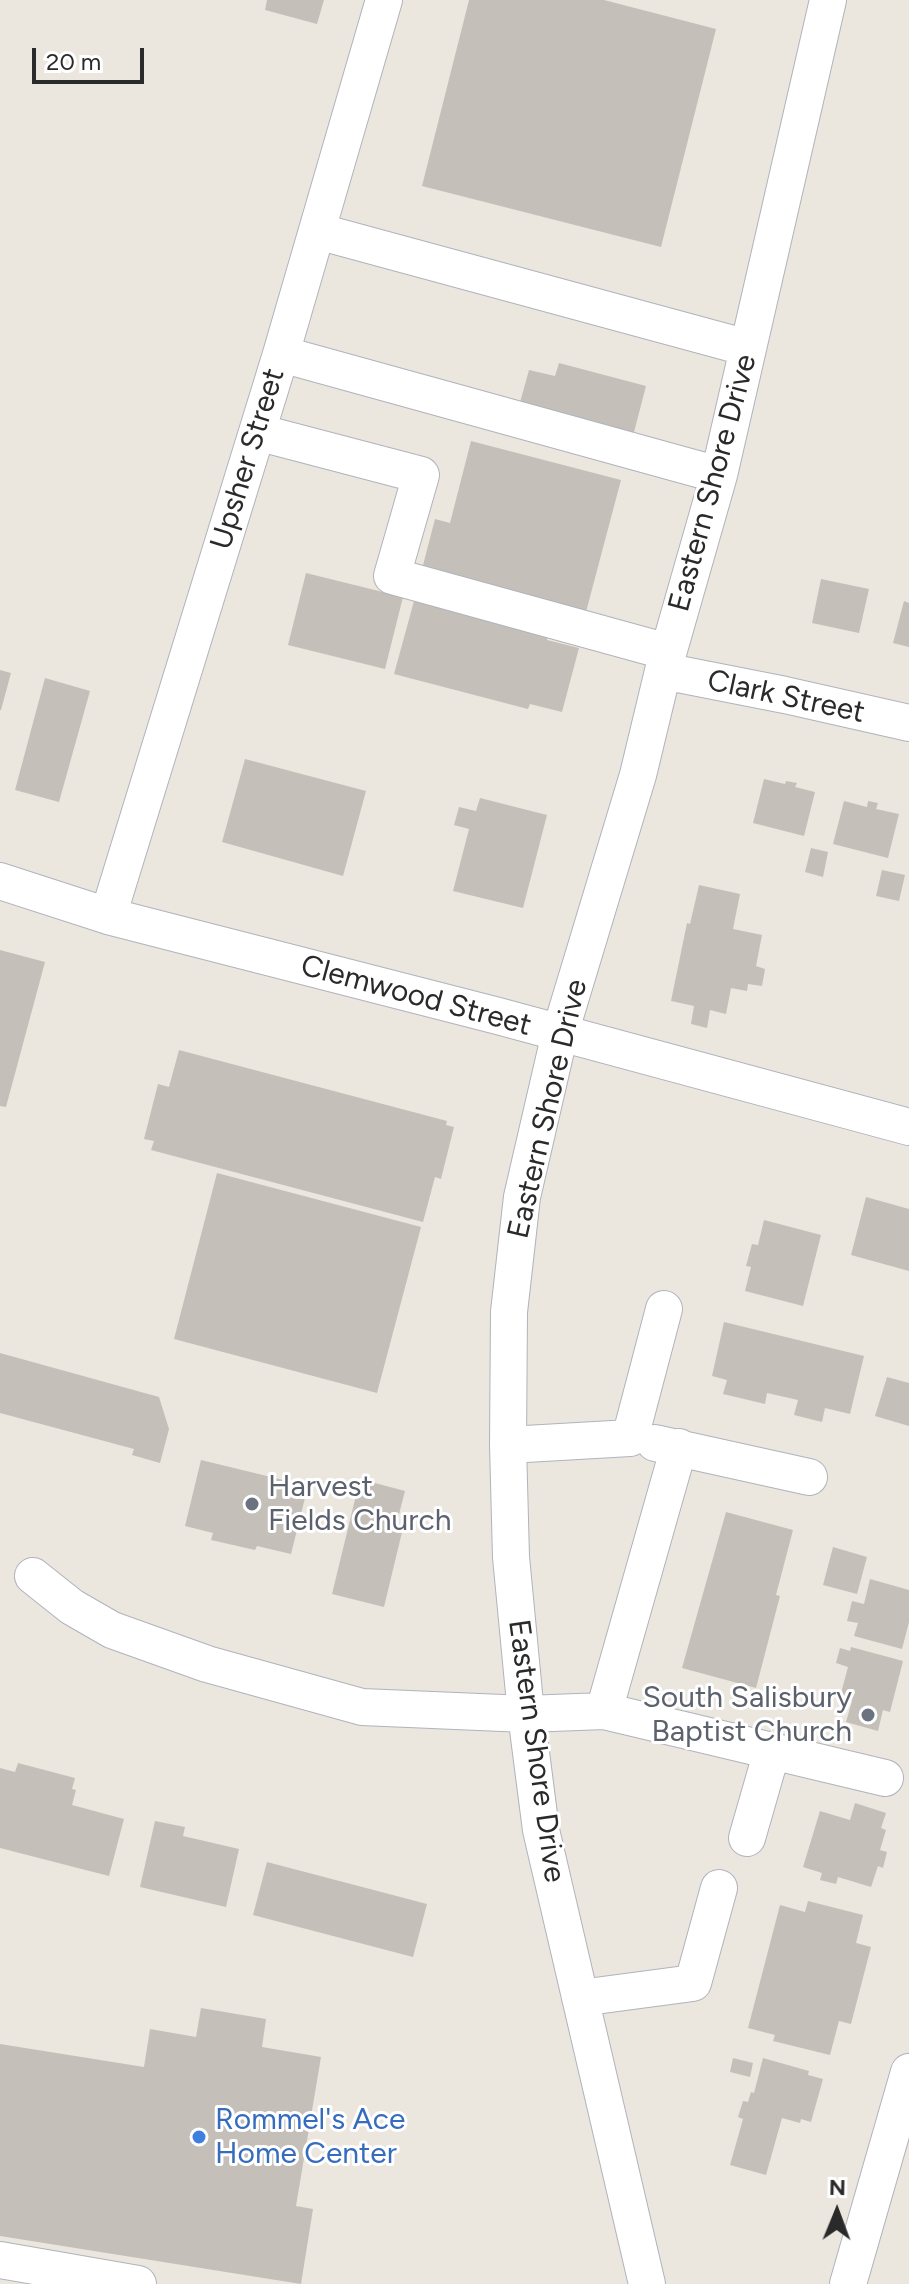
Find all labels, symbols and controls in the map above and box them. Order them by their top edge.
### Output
scale bar [36,32,148,82]
text: 20 m [46,47,101,76]
street label: Eastern Shore Drive [661,350,765,616]
street label: Upsher Street [203,364,293,554]
street label: Clark Street [704,663,868,731]
street label: Clemwood Street [297,948,535,1044]
street label: Eastern Shore Drive [501,976,595,1242]
place label: Harvest Fields Church [268,1469,451,1540]
marker: Harvest Fields Church [243,1495,261,1513]
street label: Eastern Shore Drive [500,1617,572,1885]
place label: South Salisbury Baptist Church [642,1680,852,1750]
marker: South Salisbury Baptist Church [859,1706,877,1724]
place label: Rommel's Ace Home Center [215,2102,405,2172]
marker: Rommel's Ace Home Center [190,2128,208,2146]
north arrow [797,2172,877,2252]
text: N [829,2174,846,2201]

